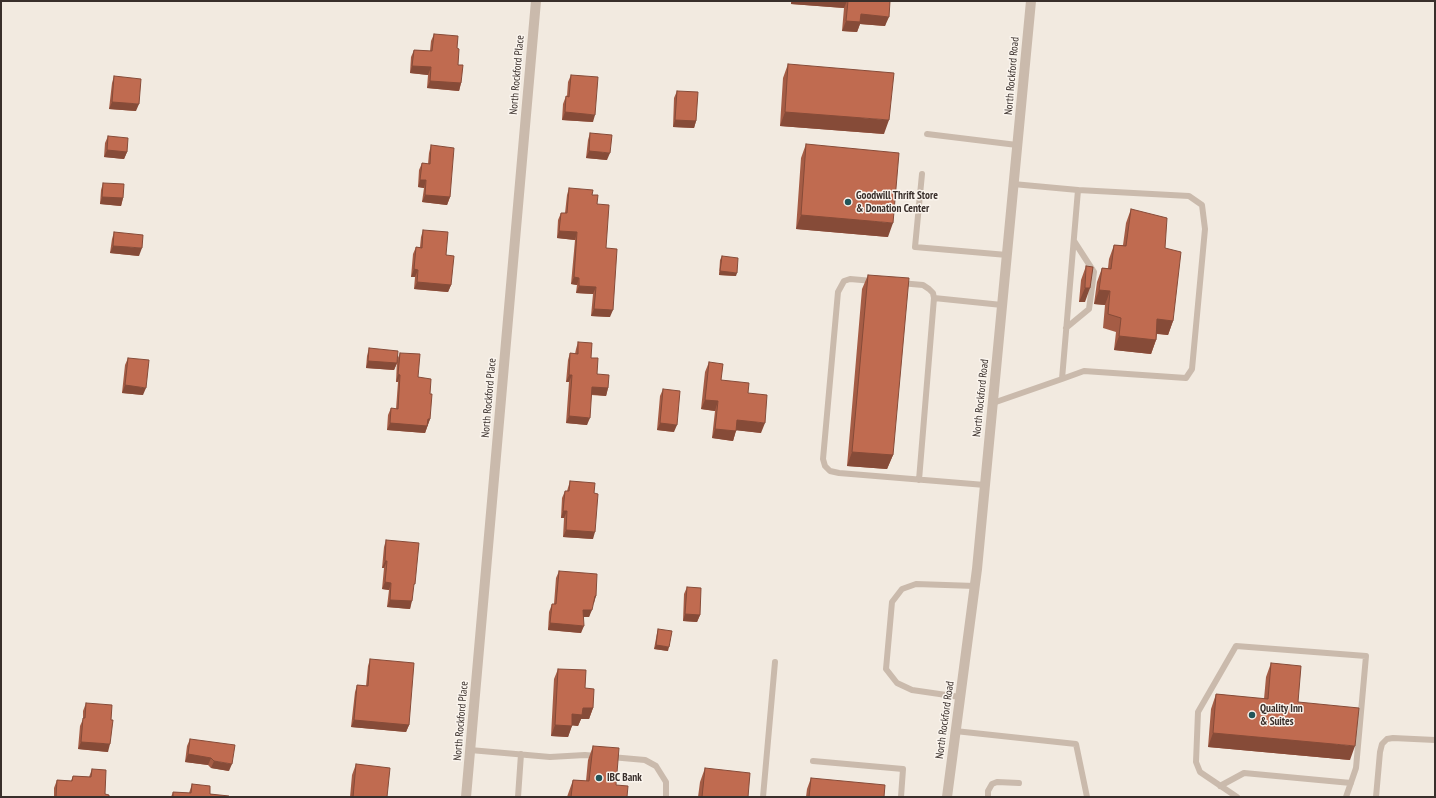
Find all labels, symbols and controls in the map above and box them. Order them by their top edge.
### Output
street label: North Rockford Place [507,35,527,115]
street label: North Rockford Road [1002,36,1022,116]
place label: Goodwill Thrift Store & Donation Center [856,189,938,215]
marker: Goodwill Thrift Store & Donation Center [843,197,853,207]
street label: North Rockford Place [479,358,499,438]
street label: North Rockford Road [970,358,992,438]
street label: North Rockford Road [933,680,957,760]
street label: North Rockford Place [451,681,471,761]
place label: Quality Inn & Suites [1260,702,1303,728]
marker: Quality Inn & Suites [1247,710,1257,720]
place label: IBC Bank [607,771,642,785]
marker: IBC Bank [594,773,604,783]

